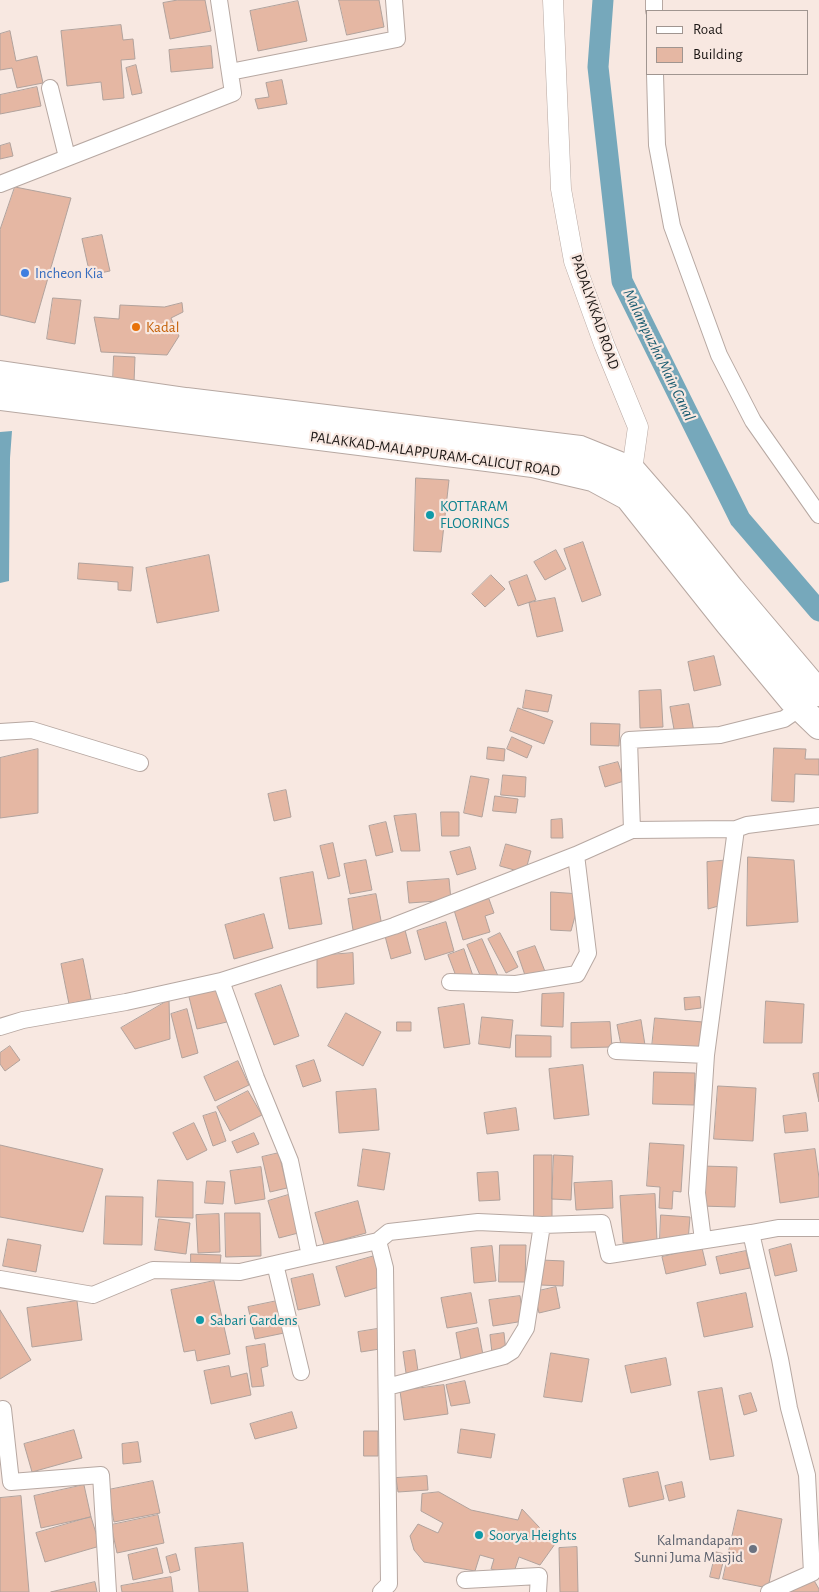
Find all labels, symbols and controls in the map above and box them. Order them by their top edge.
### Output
legend [646,10,809,75]
text: Road [693,22,723,37]
text: Building [693,47,743,62]
street label: PADALYKKAD ROAD [567,252,623,372]
place label: Incheon Kia [35,264,103,282]
marker: Incheon Kia [19,267,31,279]
water label: Malampuzha Main Canal [619,286,699,424]
place label: Kadal [146,318,179,336]
marker: Kadal [130,321,142,333]
street label: PALAKKAD-MALAPPURAM-CALICUT ROAD [309,428,561,480]
place label: KOTTARAM FLOORINGS [440,497,510,532]
marker: KOTTARAM FLOORINGS [424,509,436,521]
place label: Sabari Gardens [210,1311,298,1329]
marker: Sabari Gardens [194,1314,206,1326]
place label: Soorya Heights [489,1526,577,1544]
marker: Soorya Heights [473,1529,485,1541]
place label: Kalmandapam Sunni Juma Masjid [634,1531,743,1566]
marker: Kalmandapam Sunni Juma Masjid [747,1543,759,1555]

